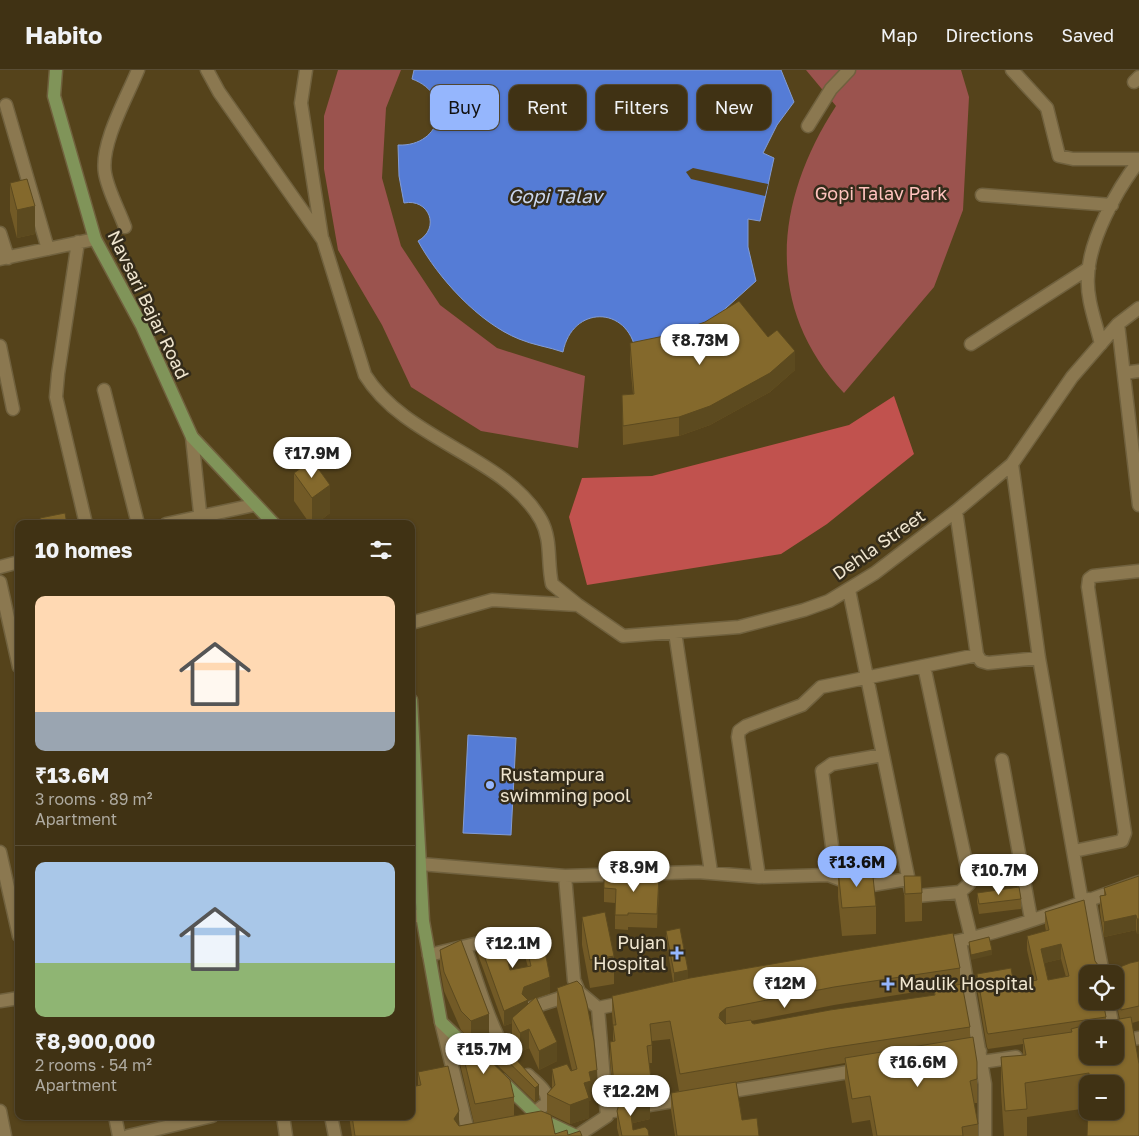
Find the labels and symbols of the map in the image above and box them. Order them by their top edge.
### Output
park label: Gopi Talav Park [815,182,947,204]
water label: Gopi Talav [508,184,604,207]
street label: Navsari Bajar Road [103,227,194,382]
pin: ₹8.73M [659,324,741,366]
pin: ₹17.9M [271,436,353,479]
street label: Dehla Street [828,504,929,584]
place label: Rustampura swimming pool [500,763,631,806]
marker: Rustampura swimming pool [484,779,496,791]
pin: ₹13.6M [816,846,898,888]
pin: ₹8.9M [599,850,669,893]
pin: ₹10.7M [958,854,1040,896]
pin: ₹12.1M [472,926,554,969]
place label: Pujan Hospital [593,931,666,974]
marker: Pujan Hospital [670,946,684,960]
pin: ₹12M [755,966,815,1009]
place label: Maulik Hospital [899,972,1034,994]
marker: Maulik Hospital [881,977,895,991]
pin: ₹15.7M [443,1032,525,1075]
pin: ₹16.6M [877,1046,959,1088]
pin: ₹12.2M [590,1074,672,1117]

